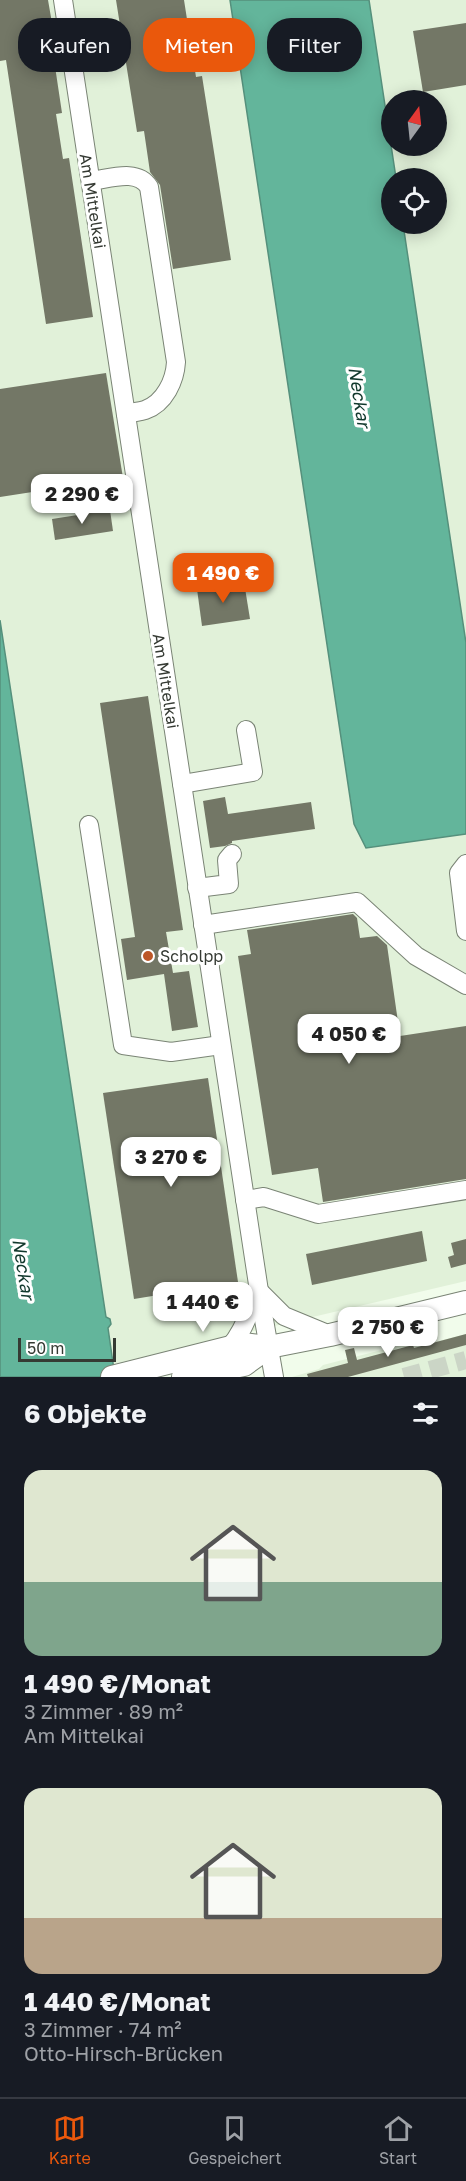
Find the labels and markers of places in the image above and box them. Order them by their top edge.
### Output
pin: 2 290 € [27,474,137,525]
pin: 1 490 € [168,553,278,604]
place label: Scholpp [160,946,223,966]
marker: Scholpp [141,949,155,963]
pin: 4 050 € [294,1014,404,1065]
pin: 3 270 € [116,1137,226,1188]
pin: 1 440 € [148,1282,258,1333]
pin: 2 750 € [333,1307,443,1358]

